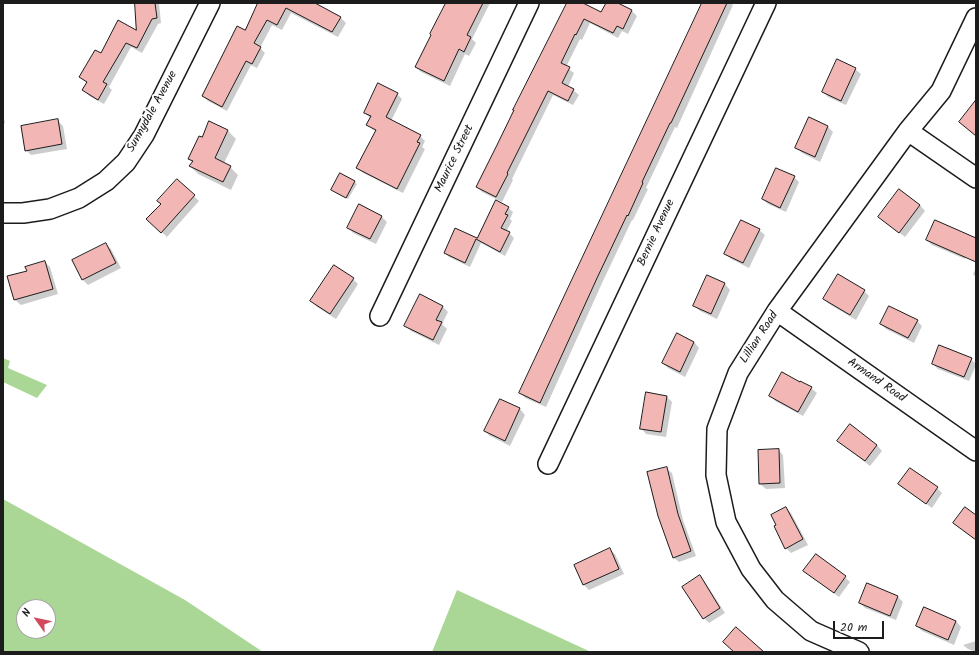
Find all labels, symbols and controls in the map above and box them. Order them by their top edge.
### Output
street label: Sunnydale Avenue [125,69,181,155]
street label: Maurice Street [432,123,478,195]
street label: Bernie Avenue [635,197,679,269]
street label: Lillian Road [738,309,782,367]
street label: Armand Road [844,356,908,406]
north arrow [16,599,56,639]
text: N [17,605,36,621]
scale bar [835,613,886,639]
text: 20 m [840,618,867,637]

